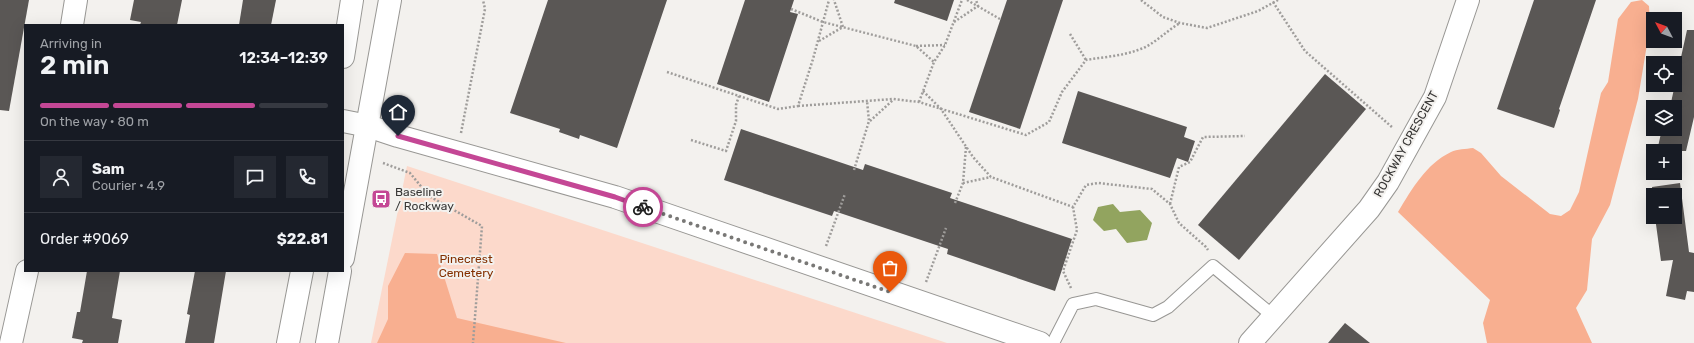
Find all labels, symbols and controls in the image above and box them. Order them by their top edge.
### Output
north arrow [1646,12,1682,48]
map controls [1646,12,1682,224]
text: Arriving in [40,36,102,51]
text: 12:34–12:39 [239,49,328,67]
text: 2 min [40,50,109,81]
button: locate [1646,56,1682,92]
street label: ROCKWAY CRESCENT [1371,88,1441,199]
pin [381,95,415,136]
button: layers [1646,100,1682,136]
icon: home [387,101,409,123]
text: On the way · 80 m [40,114,149,129]
button: + [1646,144,1682,180]
button: person [40,156,82,198]
button: chat [234,156,276,198]
button: phone [286,156,328,198]
text: Sam [92,160,125,178]
text: Courier · 4.9 [92,178,165,193]
place label: Baseline / Rockway [395,185,454,213]
courier [623,187,663,227]
bus stop icon: Baseline / Rockway [370,188,392,210]
button: − [1646,188,1682,224]
icon: bike [632,196,654,218]
text: Order #9069 [40,230,129,248]
text: $22.81 [277,230,328,248]
pin [873,251,907,292]
park label: Pinecrest Cemetery [439,252,494,280]
icon: bag [879,257,901,279]

